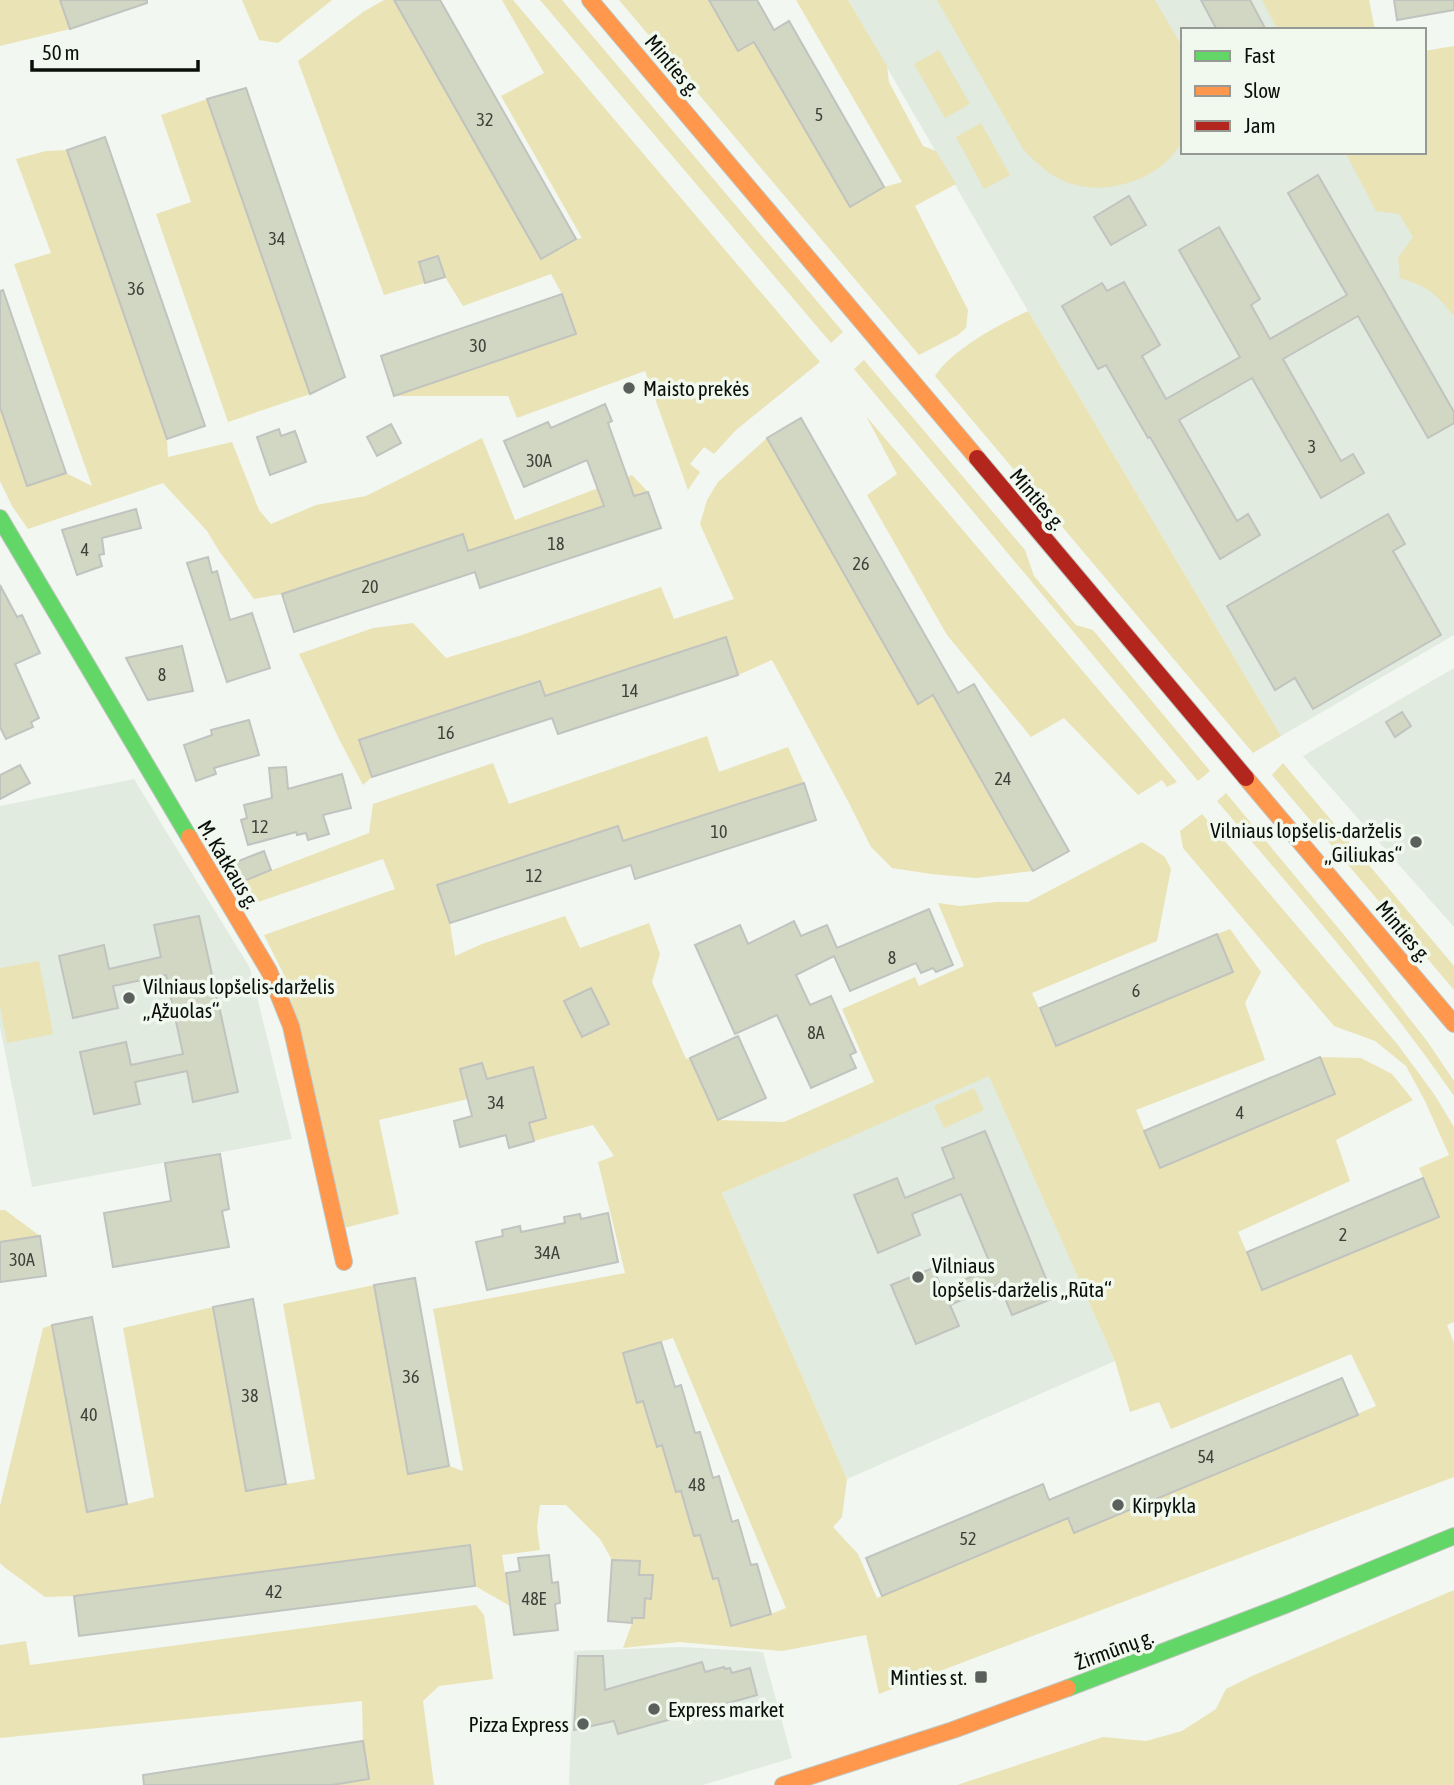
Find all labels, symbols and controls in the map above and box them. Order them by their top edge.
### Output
scale bar [32,28,198,72]
legend [1181,28,1426,154]
street label: Minties g. [640,29,706,101]
text: 50 m [42,40,80,64]
text: Fast [1244,43,1275,67]
text: Slow [1244,78,1281,102]
house number: 5 [815,104,823,125]
house number: 32 [477,109,493,130]
text: Jam [1244,113,1276,137]
house number: 34 [269,228,285,249]
house number: 36 [128,278,144,299]
house number: 30 [470,335,486,356]
place label: Maisto prekės [643,376,749,400]
marker: Maisto prekės [621,380,637,396]
house number: 3 [1308,436,1316,457]
house number: 30A [526,450,552,471]
street label: Minties g. [1005,463,1071,535]
house number: 18 [548,533,564,554]
house number: 4 [81,539,89,560]
house number: 26 [853,553,869,574]
house number: 20 [362,576,378,597]
house number: 8 [158,664,166,685]
house number: 14 [622,680,638,701]
house number: 16 [438,722,454,743]
house number: 24 [995,768,1011,789]
street label: M. Katkaus g. [193,816,265,912]
house number: 12 [252,816,268,837]
place label: Vilniaus lopšelis-darželis „Giliukas“ [1210,818,1402,866]
house number: 10 [711,821,727,842]
marker: Vilniaus lopšelis-darželis „Giliukas“ [1408,834,1424,850]
house number: 12 [526,865,542,886]
street label: Minties g. [1371,895,1437,967]
house number: 8 [888,947,896,968]
place label: Vilniaus lopšelis-darželis „Ąžuolas“ [143,974,335,1022]
house number: 6 [1132,980,1140,1001]
marker: Vilniaus lopšelis-darželis „Ąžuolas“ [121,990,137,1006]
house number: 8A [807,1022,825,1043]
house number: 34 [488,1092,504,1113]
house number: 4 [1236,1102,1244,1123]
house number: 2 [1339,1224,1347,1245]
house number: 34A [534,1242,560,1263]
house number: 30A [9,1249,35,1270]
place label: Vilniaus lopšelis-darželis „Rūta“ [932,1253,1112,1301]
marker: Vilniaus lopšelis-darželis „Rūta“ [910,1269,926,1285]
house number: 36 [403,1366,419,1387]
house number: 38 [242,1385,258,1406]
house number: 40 [81,1404,97,1425]
house number: 54 [1198,1446,1214,1467]
house number: 48 [689,1474,705,1495]
place label: Kirpykla [1132,1493,1196,1517]
marker: Kirpykla [1110,1497,1126,1513]
house number: 52 [960,1528,976,1549]
house number: 42 [266,1581,282,1602]
house number: 48E [522,1588,547,1609]
street label: Žirmūnų g. [1072,1624,1156,1674]
place label: Minties st. [890,1665,967,1689]
marker: Minties st. [973,1669,989,1685]
place label: Express market [668,1697,784,1721]
marker: Express market [646,1701,662,1717]
place label: Pizza Express [469,1712,569,1736]
marker: Pizza Express [575,1716,591,1732]

